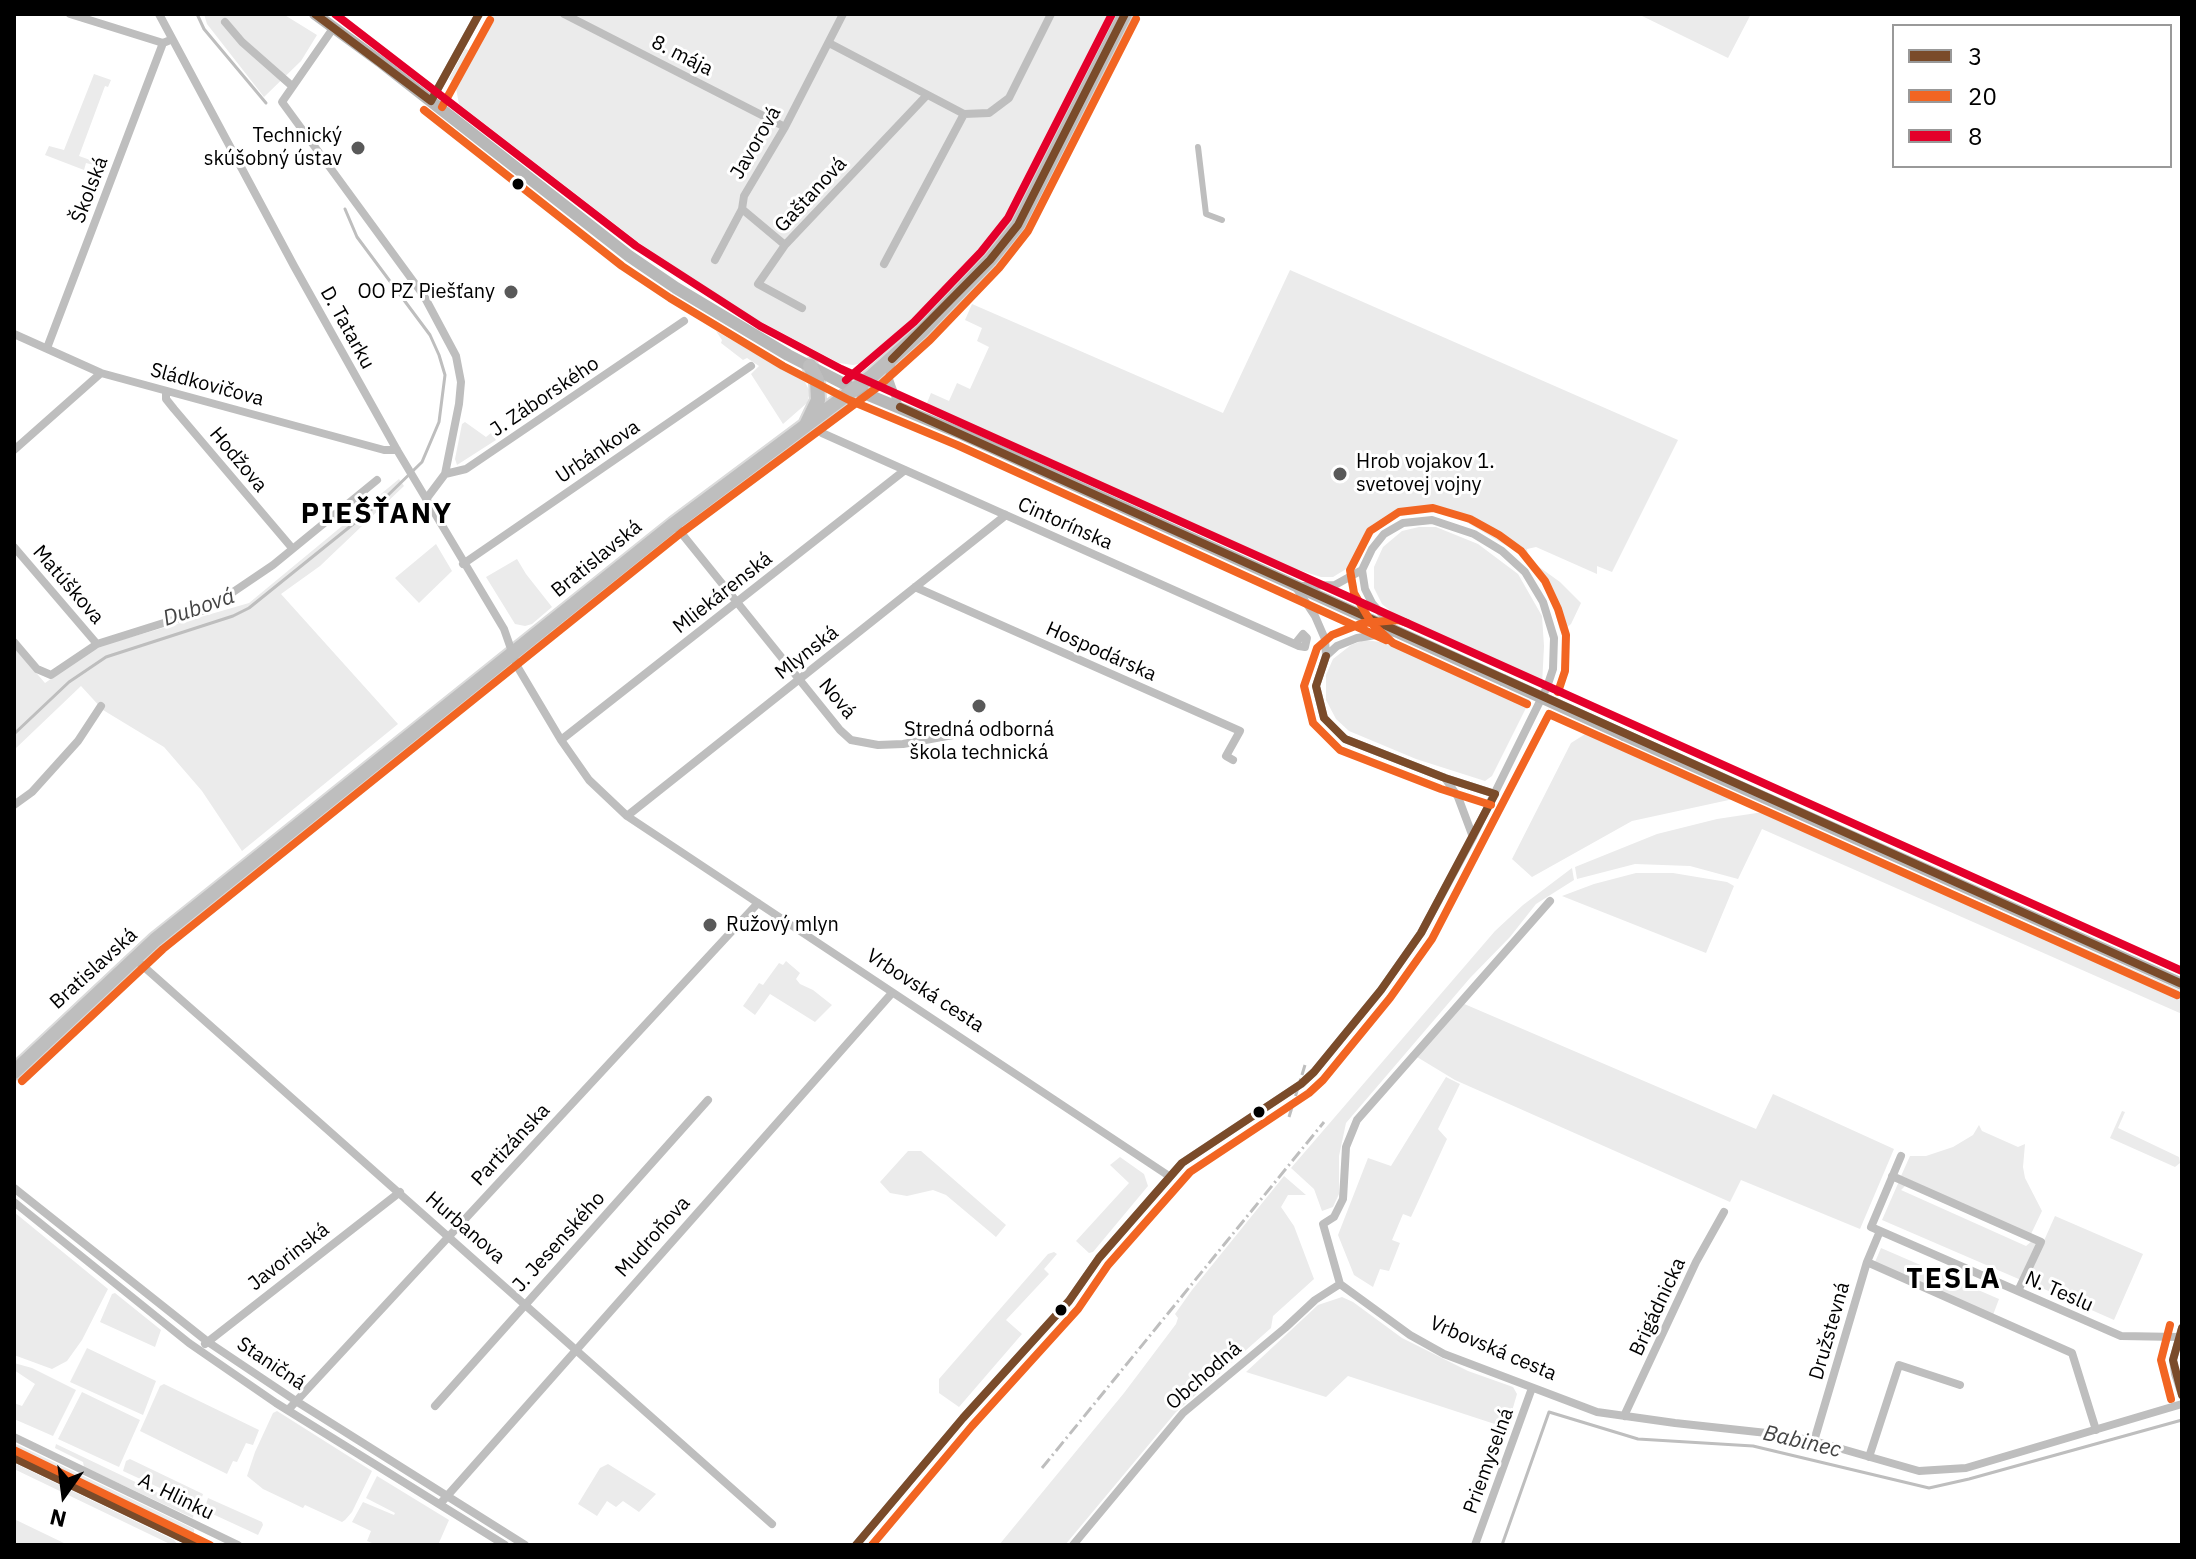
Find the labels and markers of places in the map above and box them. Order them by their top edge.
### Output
place label: Technický skúšobný ústav [204,124,342,171]
marker: Technický skúšobný ústav [349,139,367,157]
unlabelled marker [510,176,526,192]
place label: OO PZ Piešťany [357,280,495,304]
marker: OO PZ Piešťany [502,283,520,301]
place label: Hrob vojakov 1. svetovej vojny [1356,450,1495,497]
marker: Hrob vojakov 1. svetovej vojny [1331,465,1349,483]
marker: Stredná odborná škola technická [970,697,988,715]
place label: Stredná odborná škola technická [904,718,1054,765]
place label: Ružový mlyn [726,913,839,937]
marker: Ružový mlyn [701,916,719,934]
unlabelled marker [1251,1104,1267,1120]
unlabelled marker [1053,1302,1069,1318]

